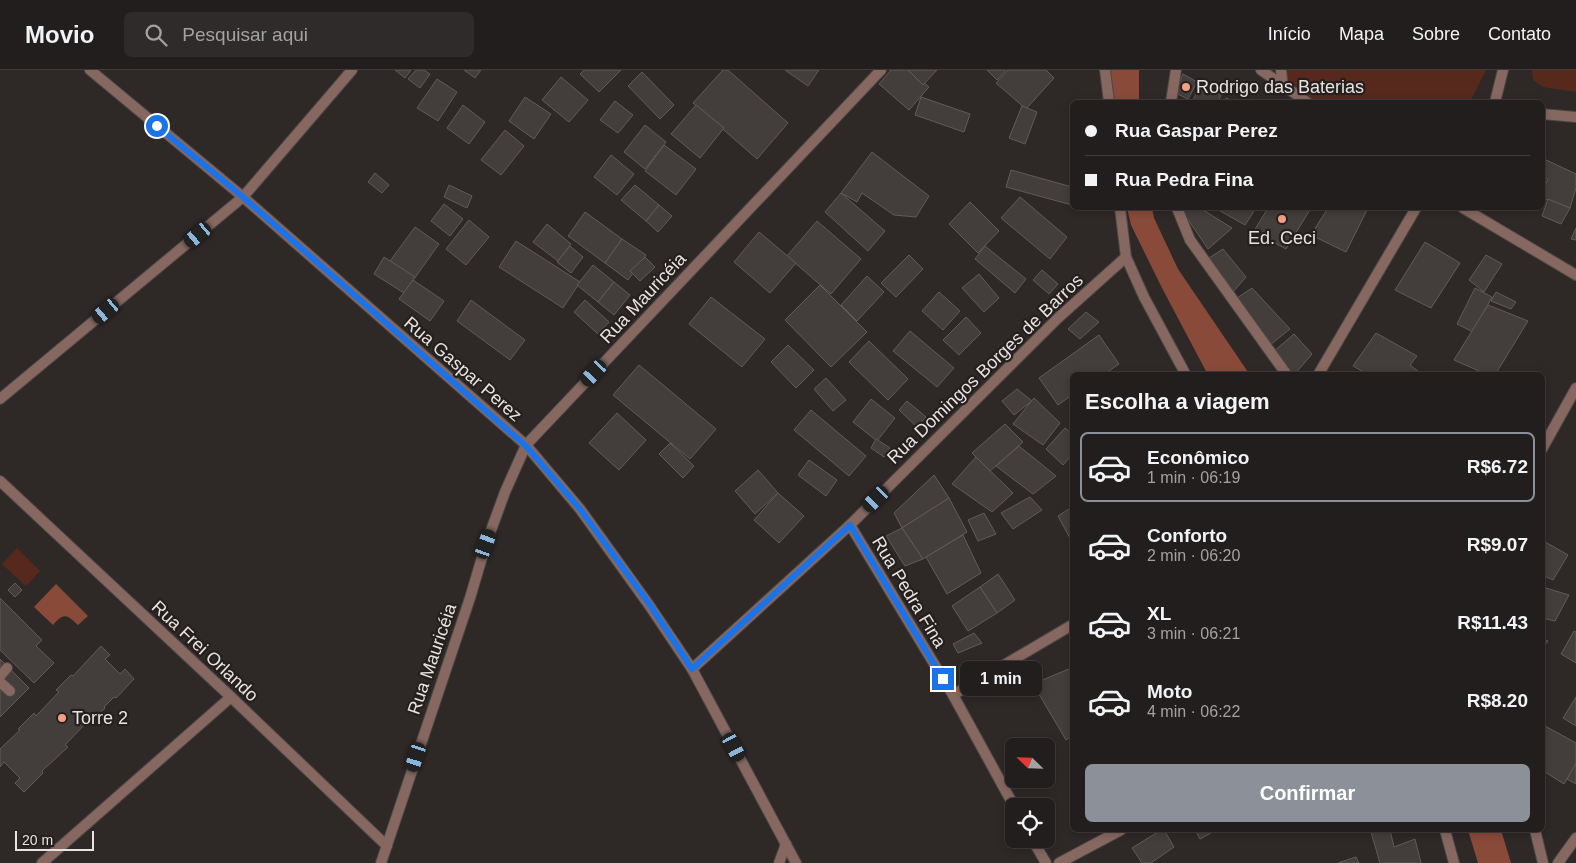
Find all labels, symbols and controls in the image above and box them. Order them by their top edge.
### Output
search box [124,12,474,57]
text: Movio [25,21,94,48]
icon: search [142,21,170,49]
text: Pesquisar aqui [182,24,308,45]
text: Início [1268,24,1311,44]
text: Mapa [1339,24,1384,44]
text: Sobre [1412,24,1460,44]
text: Contato [1488,24,1551,44]
place label: Rodrigo das Baterias [1196,77,1364,97]
marker: Rodrigo das Baterias [1180,81,1192,93]
route start [146,115,168,137]
text: Rua Gaspar Perez [1115,120,1278,141]
text: Rua Pedra Fina [1115,169,1253,190]
marker: Ed. Ceci [1276,213,1288,225]
car [181,220,214,250]
place label: Ed. Ceci [1248,228,1316,248]
street label: Rua Mauricéia [596,248,691,347]
street label: Rua Domingos Borges de Barros [883,270,1087,468]
car [89,296,122,326]
street label: Rua Gaspar Perez [400,313,526,425]
car [578,357,609,389]
text: Escolha a viagem [1085,389,1270,414]
icon: car [1087,445,1132,490]
text: Econômico [1147,447,1249,468]
text: R$6.72 [1467,456,1528,477]
text: 1 min · 06:19 [1147,469,1240,486]
car [860,483,891,515]
icon: car [1087,523,1132,568]
text: Conforto [1147,525,1227,546]
car [473,527,498,561]
street label: Rua Pedra Fina [868,533,951,652]
text: R$9.07 [1467,534,1528,555]
text: 2 min · 06:20 [1147,547,1240,564]
street label: Rua Frei Orlando [148,597,262,705]
street label: Rua Mauricéia [404,600,461,717]
icon: car [1087,601,1132,646]
text: XL [1147,603,1171,624]
text: R$11.43 [1457,612,1528,633]
text: 3 min · 06:21 [1147,625,1240,642]
callout: 1 min [960,662,1043,696]
route end [932,668,954,690]
text: 1 min [980,670,1022,687]
icon: car [1087,679,1132,724]
text: Moto [1147,681,1192,702]
text: R$8.20 [1467,690,1528,711]
text: 4 min · 06:22 [1147,703,1240,720]
place label: Torre 2 [72,708,128,728]
marker: Torre 2 [56,712,68,724]
car [720,730,747,764]
north arrow [1005,738,1055,788]
map controls [1005,738,1055,848]
car [404,740,427,774]
button: Confirmar [1085,764,1530,822]
button: locate [1005,798,1055,848]
scale bar [15,828,94,851]
text: 20 m [22,832,53,848]

